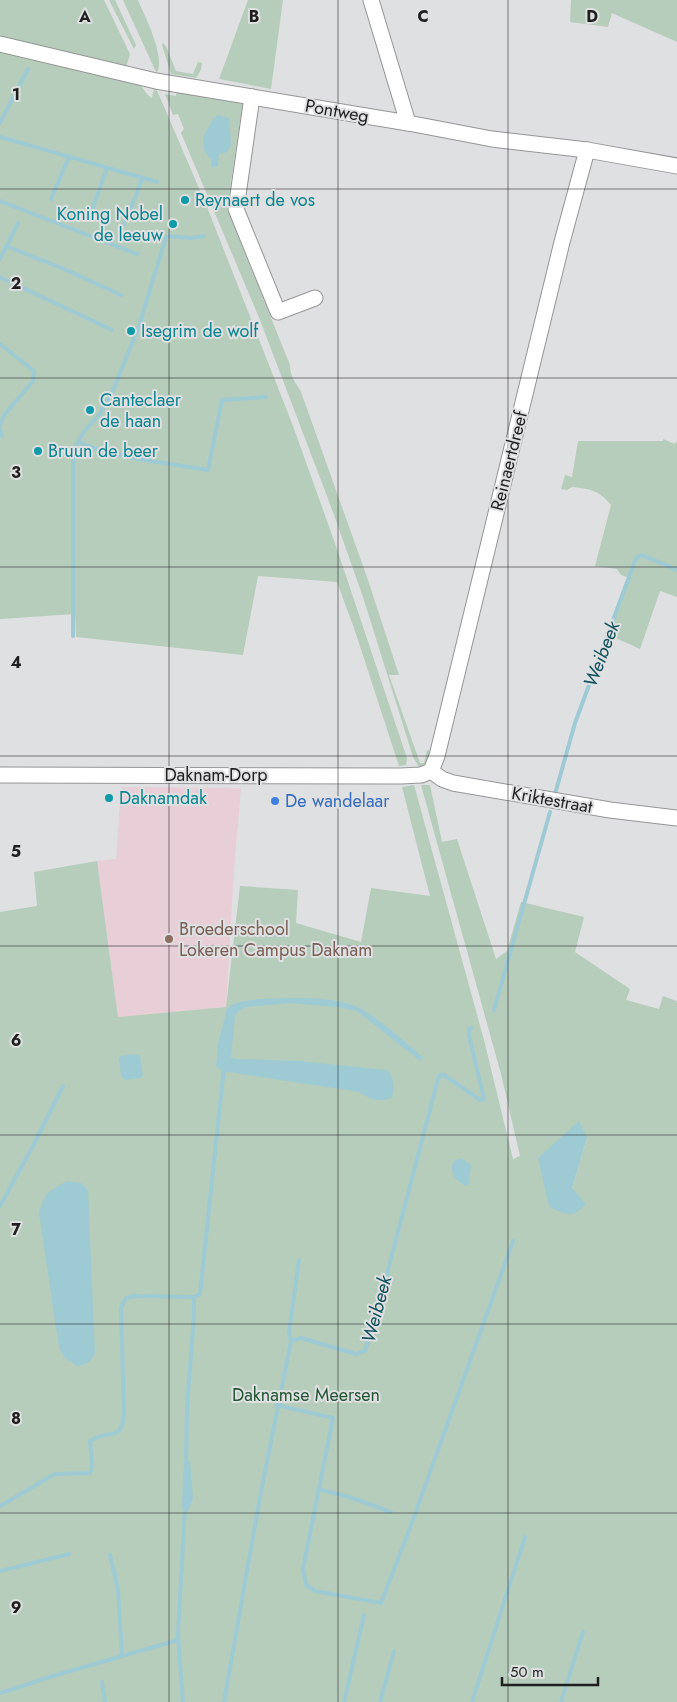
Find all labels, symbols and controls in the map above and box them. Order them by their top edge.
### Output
text: A [78,5,91,28]
text: B [249,5,259,28]
text: C [417,5,429,28]
text: D [586,5,598,28]
text: 1 [12,83,20,106]
street label: Pontweg [303,93,371,129]
place label: Reynaert de vos [195,187,315,213]
marker: Reynaert de vos [179,194,191,206]
place label: Koning Nobel de leeuw [57,201,164,248]
marker: Koning Nobel de leeuw [167,218,179,230]
text: 2 [11,272,21,295]
place label: Isegrim de wolf [141,318,259,344]
marker: Isegrim de wolf [125,325,137,337]
place label: Canteclaer de haan [100,387,182,434]
marker: Canteclaer de haan [84,404,96,416]
street label: Reinaertdreef [484,408,534,514]
place label: Bruun de beer [48,438,159,464]
marker: Bruun de beer [32,445,44,457]
text: 3 [11,461,21,484]
water label: Weibeek [577,616,627,691]
text: 4 [10,651,22,674]
street label: Daknam-Dorp [164,762,268,788]
street label: Kriktestraat [509,780,595,820]
place label: Daknamdak [119,785,207,811]
place label: De wandelaar [285,788,390,814]
marker: Daknamdak [103,792,115,804]
marker: De wandelaar [269,795,281,807]
text: 5 [11,840,21,863]
place label: Broederschool Lokeren Campus Daknam [179,916,372,963]
marker: Broederschool Lokeren Campus Daknam [163,933,175,945]
text: 6 [11,1029,21,1052]
text: 7 [11,1218,21,1241]
water label: Weibeek [355,1272,399,1346]
park label: Daknamse Meersen [232,1382,380,1408]
text: 8 [11,1407,21,1430]
text: 9 [11,1596,21,1619]
scale bar [502,1654,598,1686]
text: 50 m [510,1661,544,1683]

